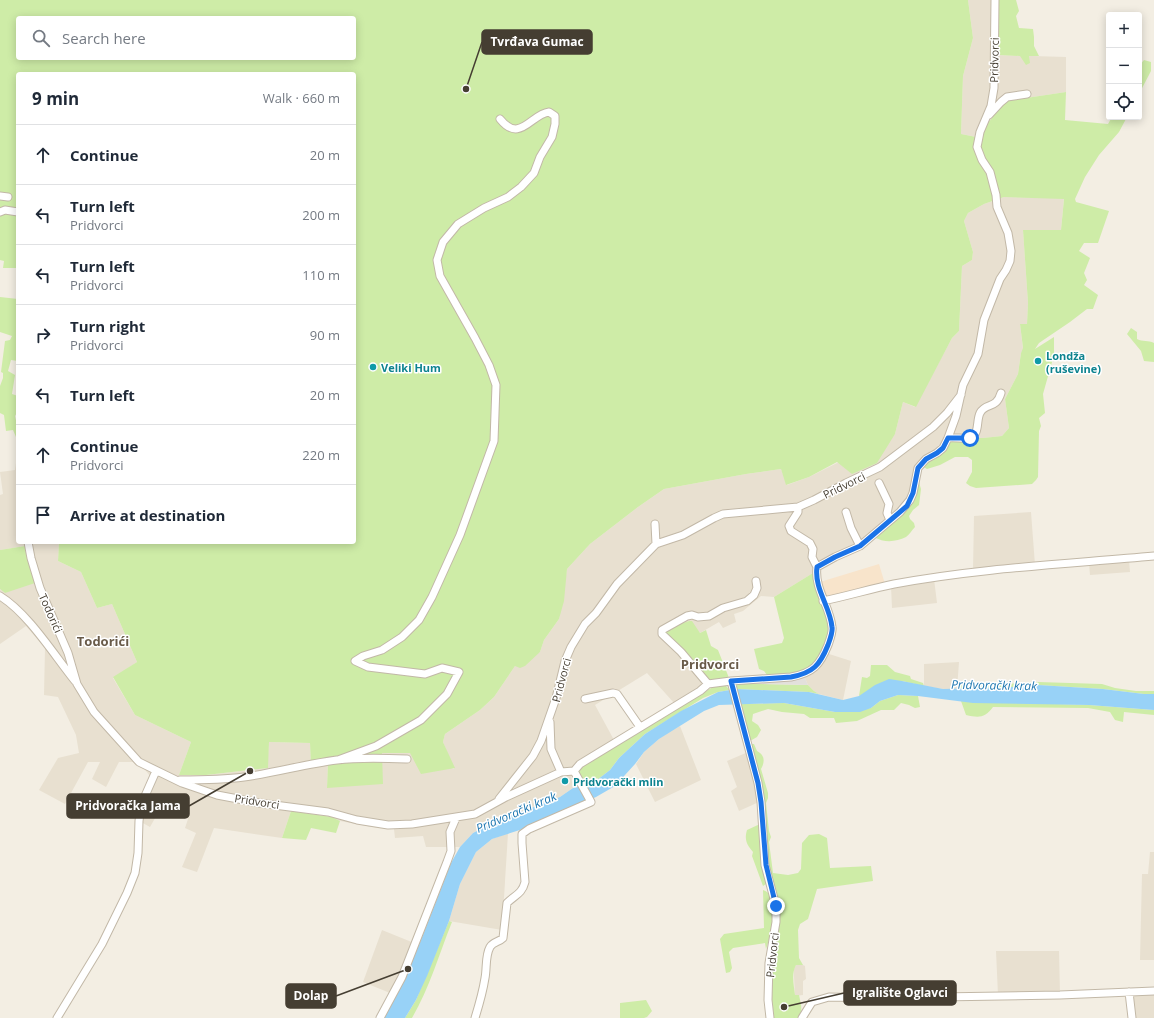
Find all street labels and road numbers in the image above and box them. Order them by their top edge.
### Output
street label: Pridvorci [986,37,1002,83]
street label: Pridvorci [820,468,868,502]
street label: Todorići [36,591,66,635]
street label: Pridvorci [548,656,574,704]
street label: Pridvorci [233,790,281,812]
street label: Pridvorci [762,932,782,978]

